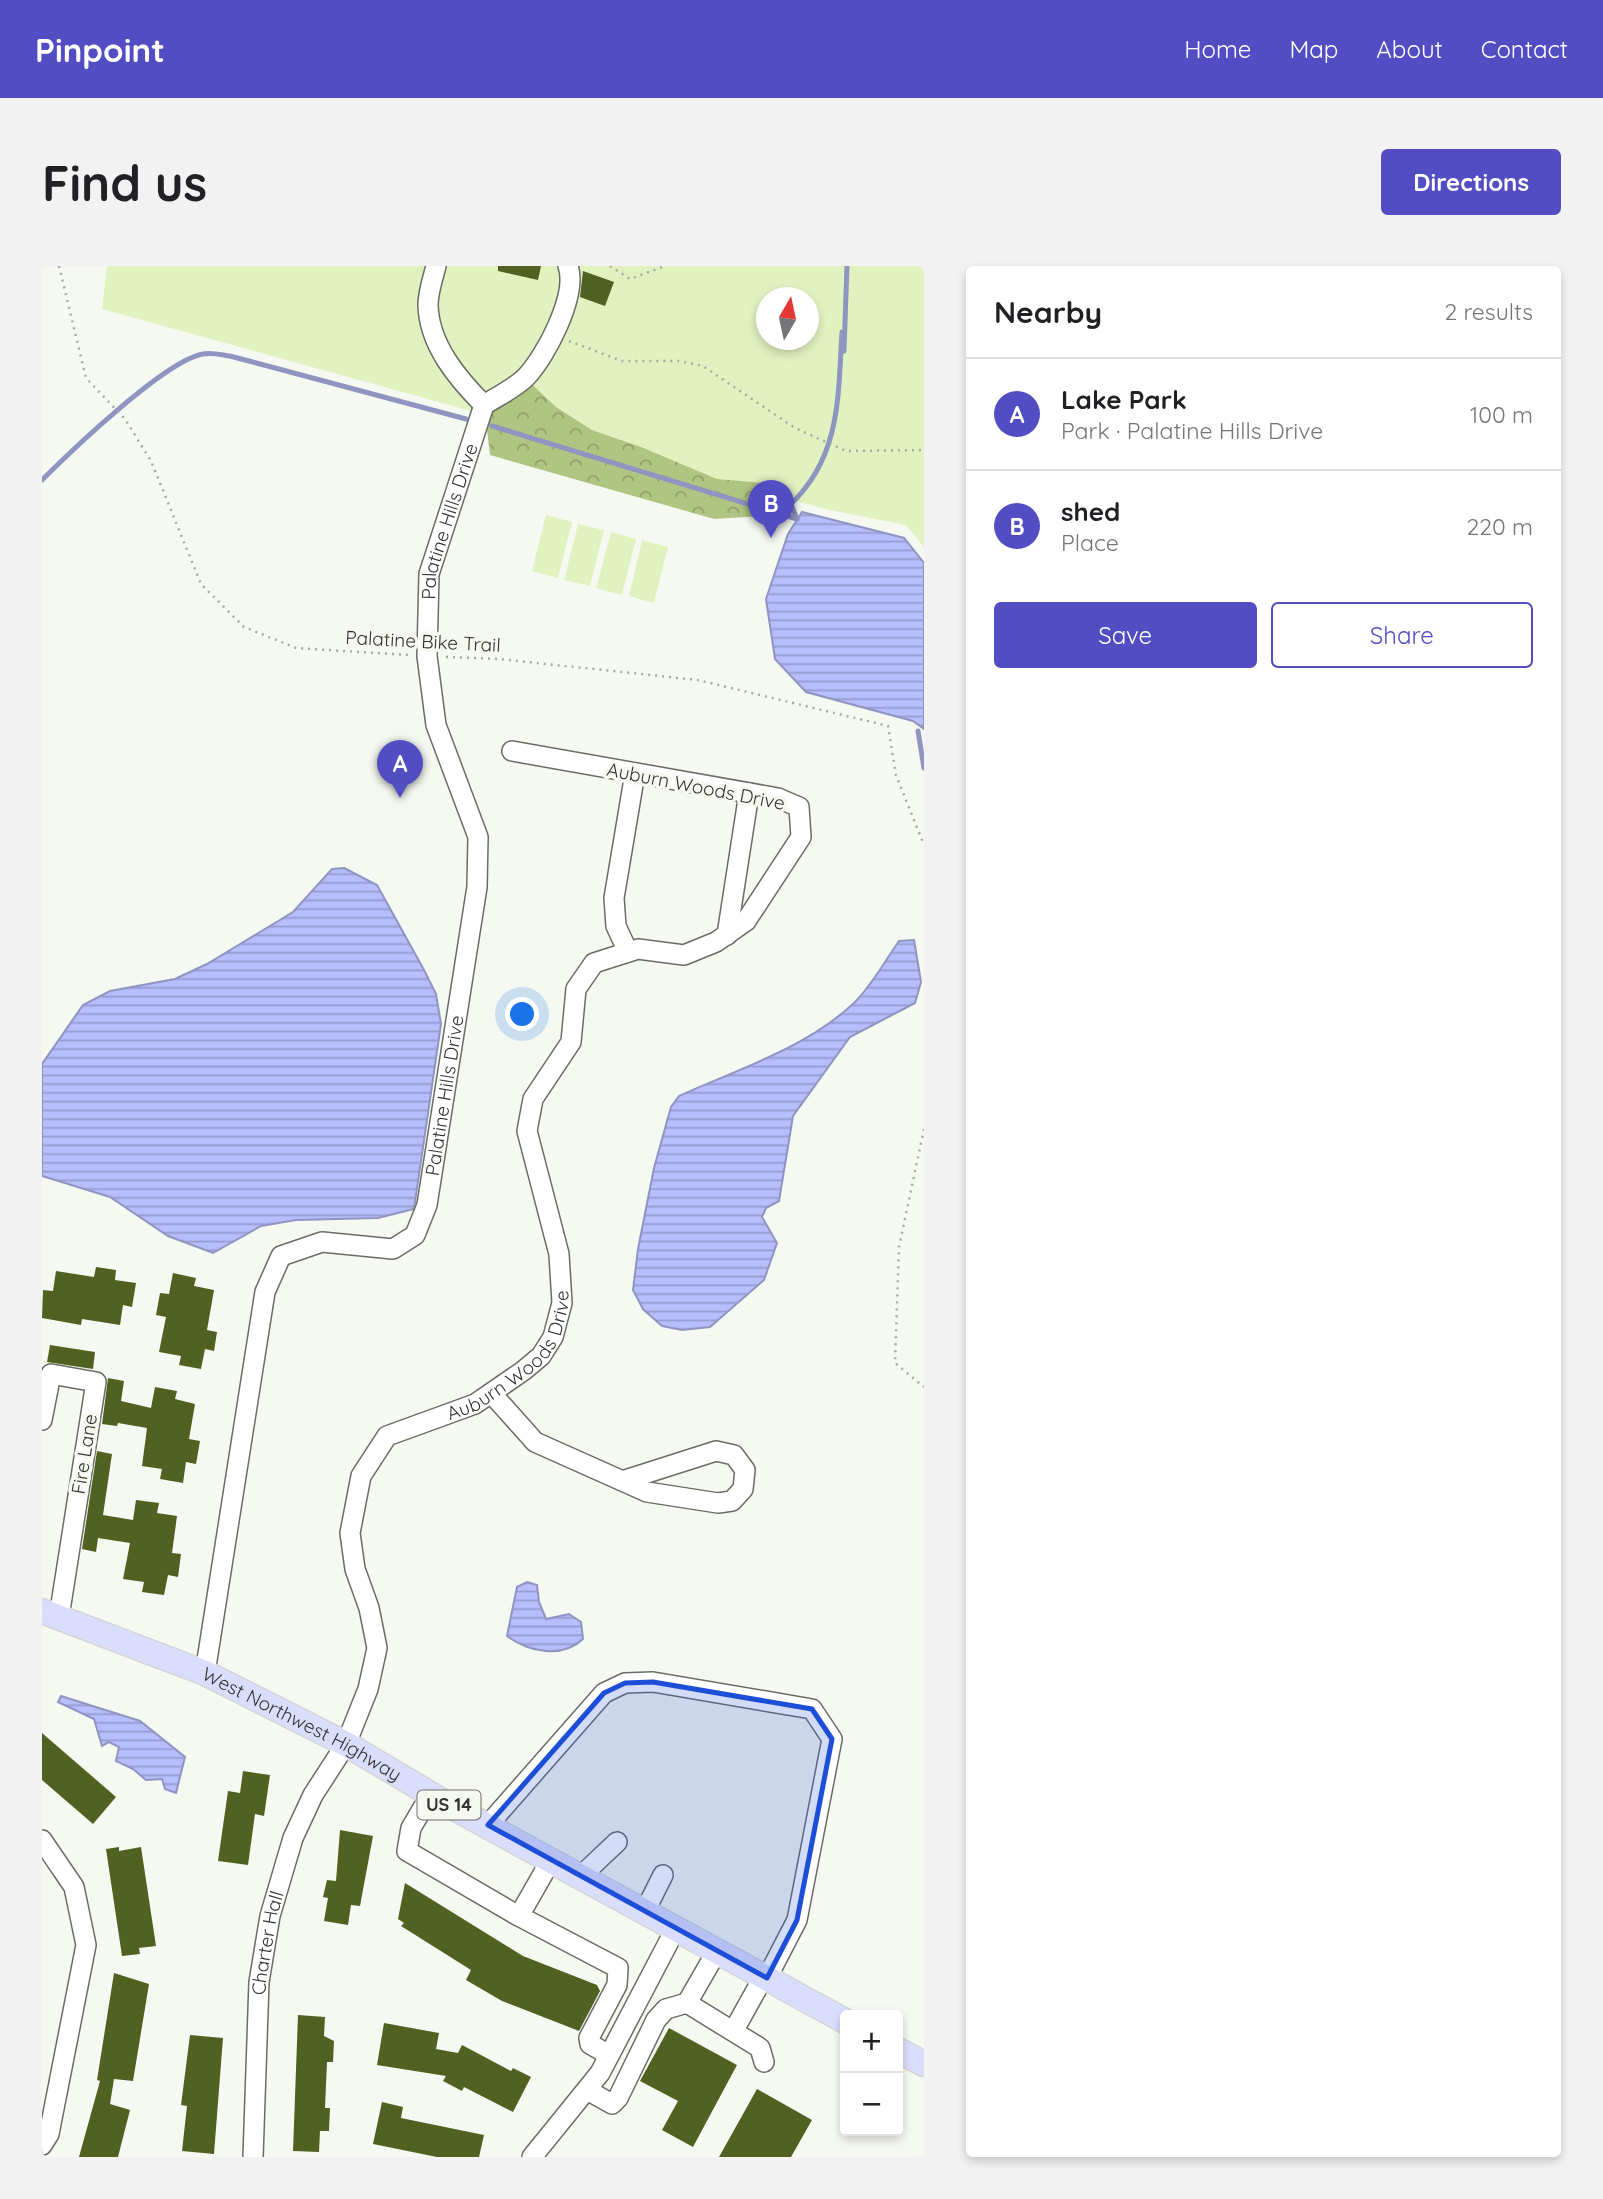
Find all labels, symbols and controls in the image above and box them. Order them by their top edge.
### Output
text: Pinpoint [35,29,165,70]
text: Home [1184,34,1251,64]
text: Map [1289,34,1338,64]
text: About [1376,34,1443,64]
text: Contact [1481,34,1568,64]
button: Directions [1381,149,1561,215]
text: Find us [42,152,207,213]
north arrow [756,287,819,350]
text: Nearby [994,293,1102,331]
text: 2 results [1444,297,1533,326]
text: Lake Park [1061,383,1187,416]
text: A [1010,400,1024,429]
text: 100 m [1470,400,1533,429]
text: Park · Palatine Hills Drive [1061,416,1323,445]
street label: Palatine Hills Drive [416,440,483,600]
pin: B [748,480,794,538]
text: shed [1061,495,1120,528]
text: B [1009,512,1025,541]
text: 220 m [1467,512,1533,541]
text: Place [1061,528,1119,557]
button: Save [994,602,1257,668]
button: Share [1271,602,1533,668]
street label: Palatine Bike Trail [345,625,501,657]
pin: A [377,740,423,798]
street label: Auburn Woods Drive [605,757,787,815]
your location [505,997,539,1031]
street label: Palatine Hills Drive [420,1013,469,1178]
street label: Auburn Woods Drive [443,1290,574,1425]
street label: Fire Lane [66,1412,102,1496]
street label: West Northwest Highway [198,1662,406,1786]
road number: US 14 [418,1790,480,1820]
street label: Charter Hall [247,1888,289,1995]
map controls [840,2010,903,2136]
button: + [840,2010,903,2073]
button: − [840,2073,903,2136]

